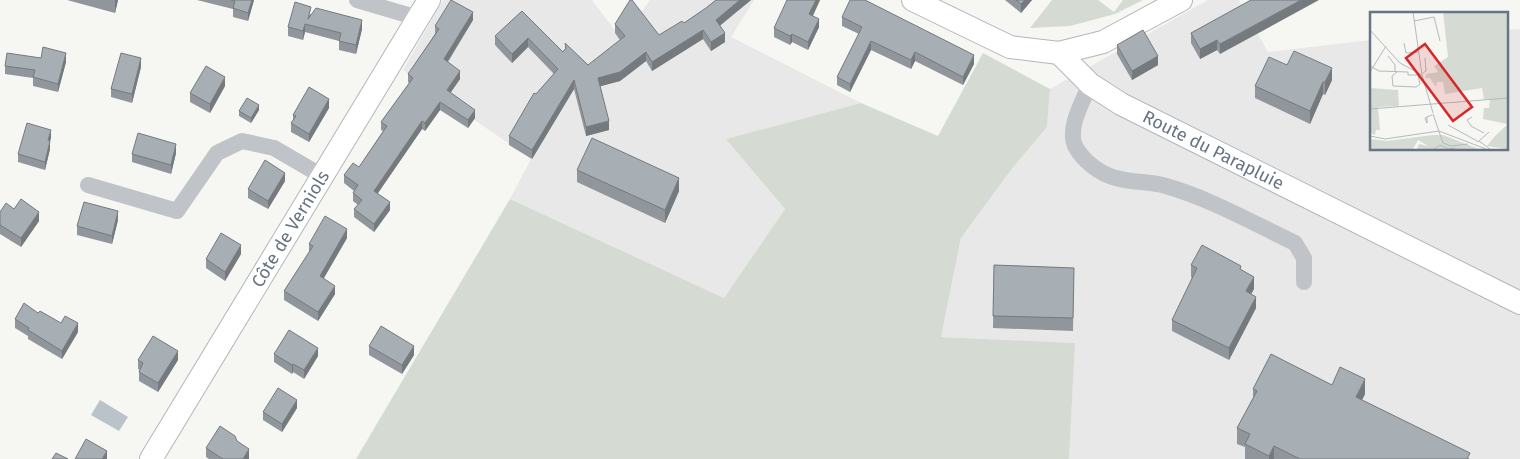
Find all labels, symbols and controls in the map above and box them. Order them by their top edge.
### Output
inset map [1370,12,1508,150]
street label: Route du Parapluie [1139,106,1288,195]
street label: Côte de Verniols [247,166,334,291]

